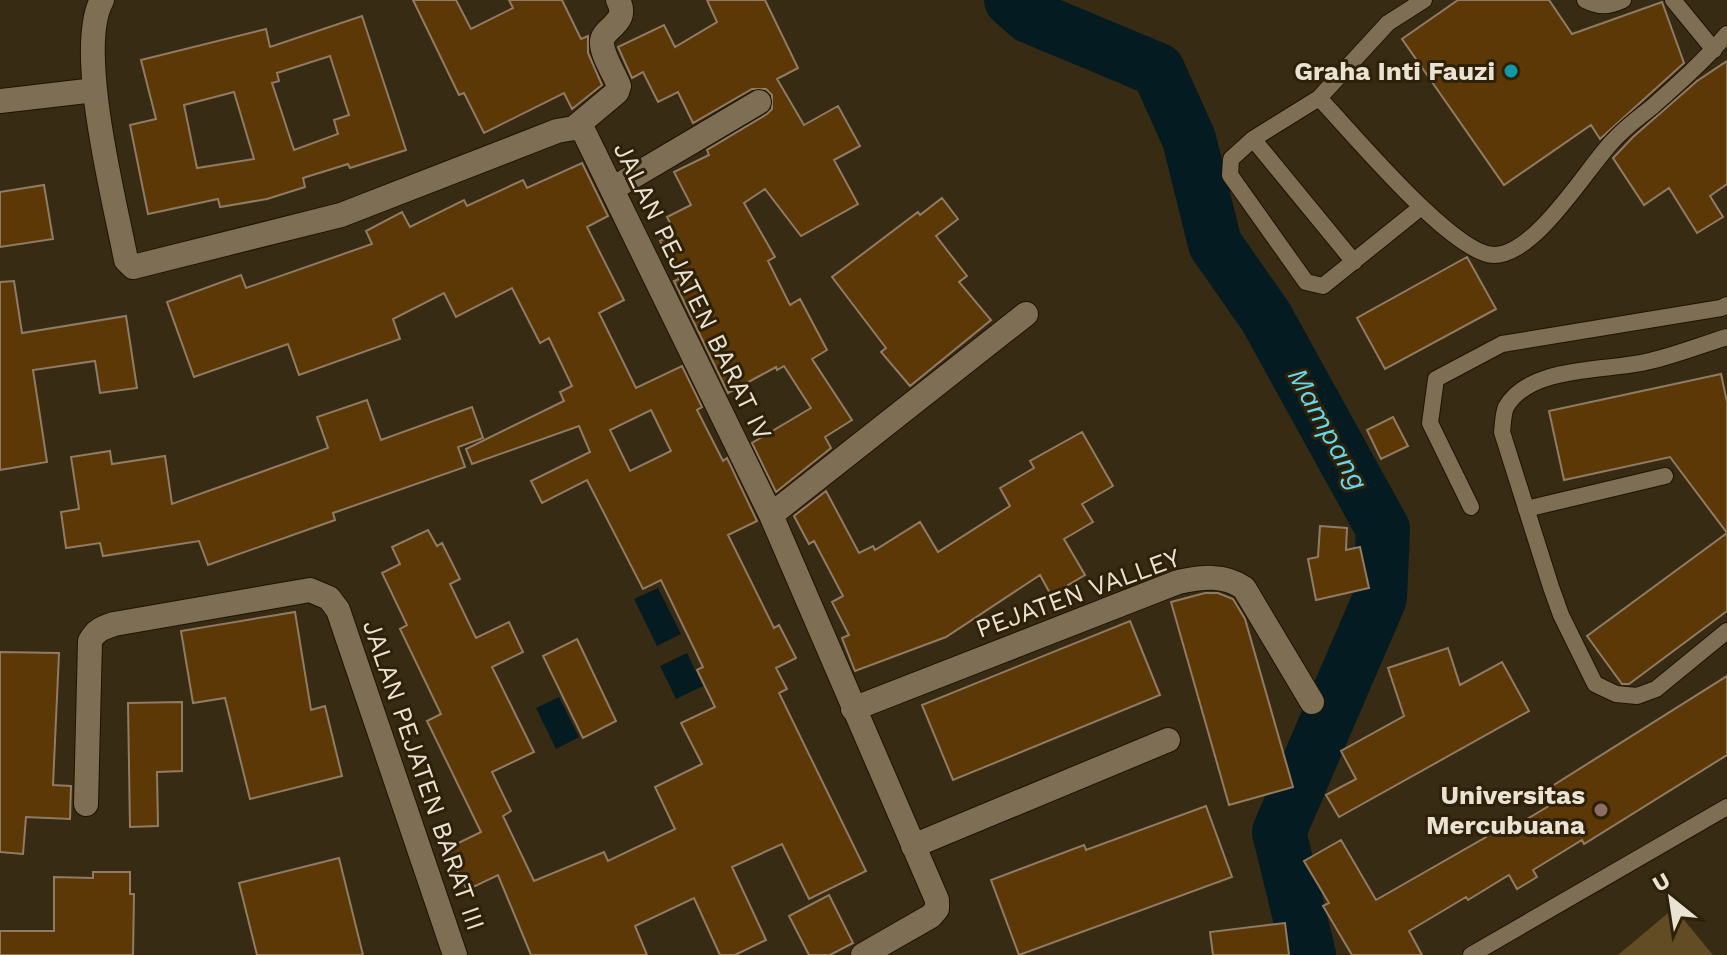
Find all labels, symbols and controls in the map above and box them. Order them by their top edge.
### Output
place label: Graha Inti Fauzi [1294,56,1495,86]
marker: Graha Inti Fauzi [1502,62,1520,80]
street label: JALAN PEJATEN BARAT IV [608,137,778,445]
water label: Mampang [1281,362,1375,496]
street label: PEJATEN VALLEY [972,542,1184,644]
street label: JALAN PEJATEN BARAT III [357,616,491,934]
place label: Universitas Mercubuana [1426,780,1585,840]
marker: Universitas Mercubuana [1592,801,1610,819]
north arrow [1631,859,1711,939]
text: U [1648,867,1674,897]

